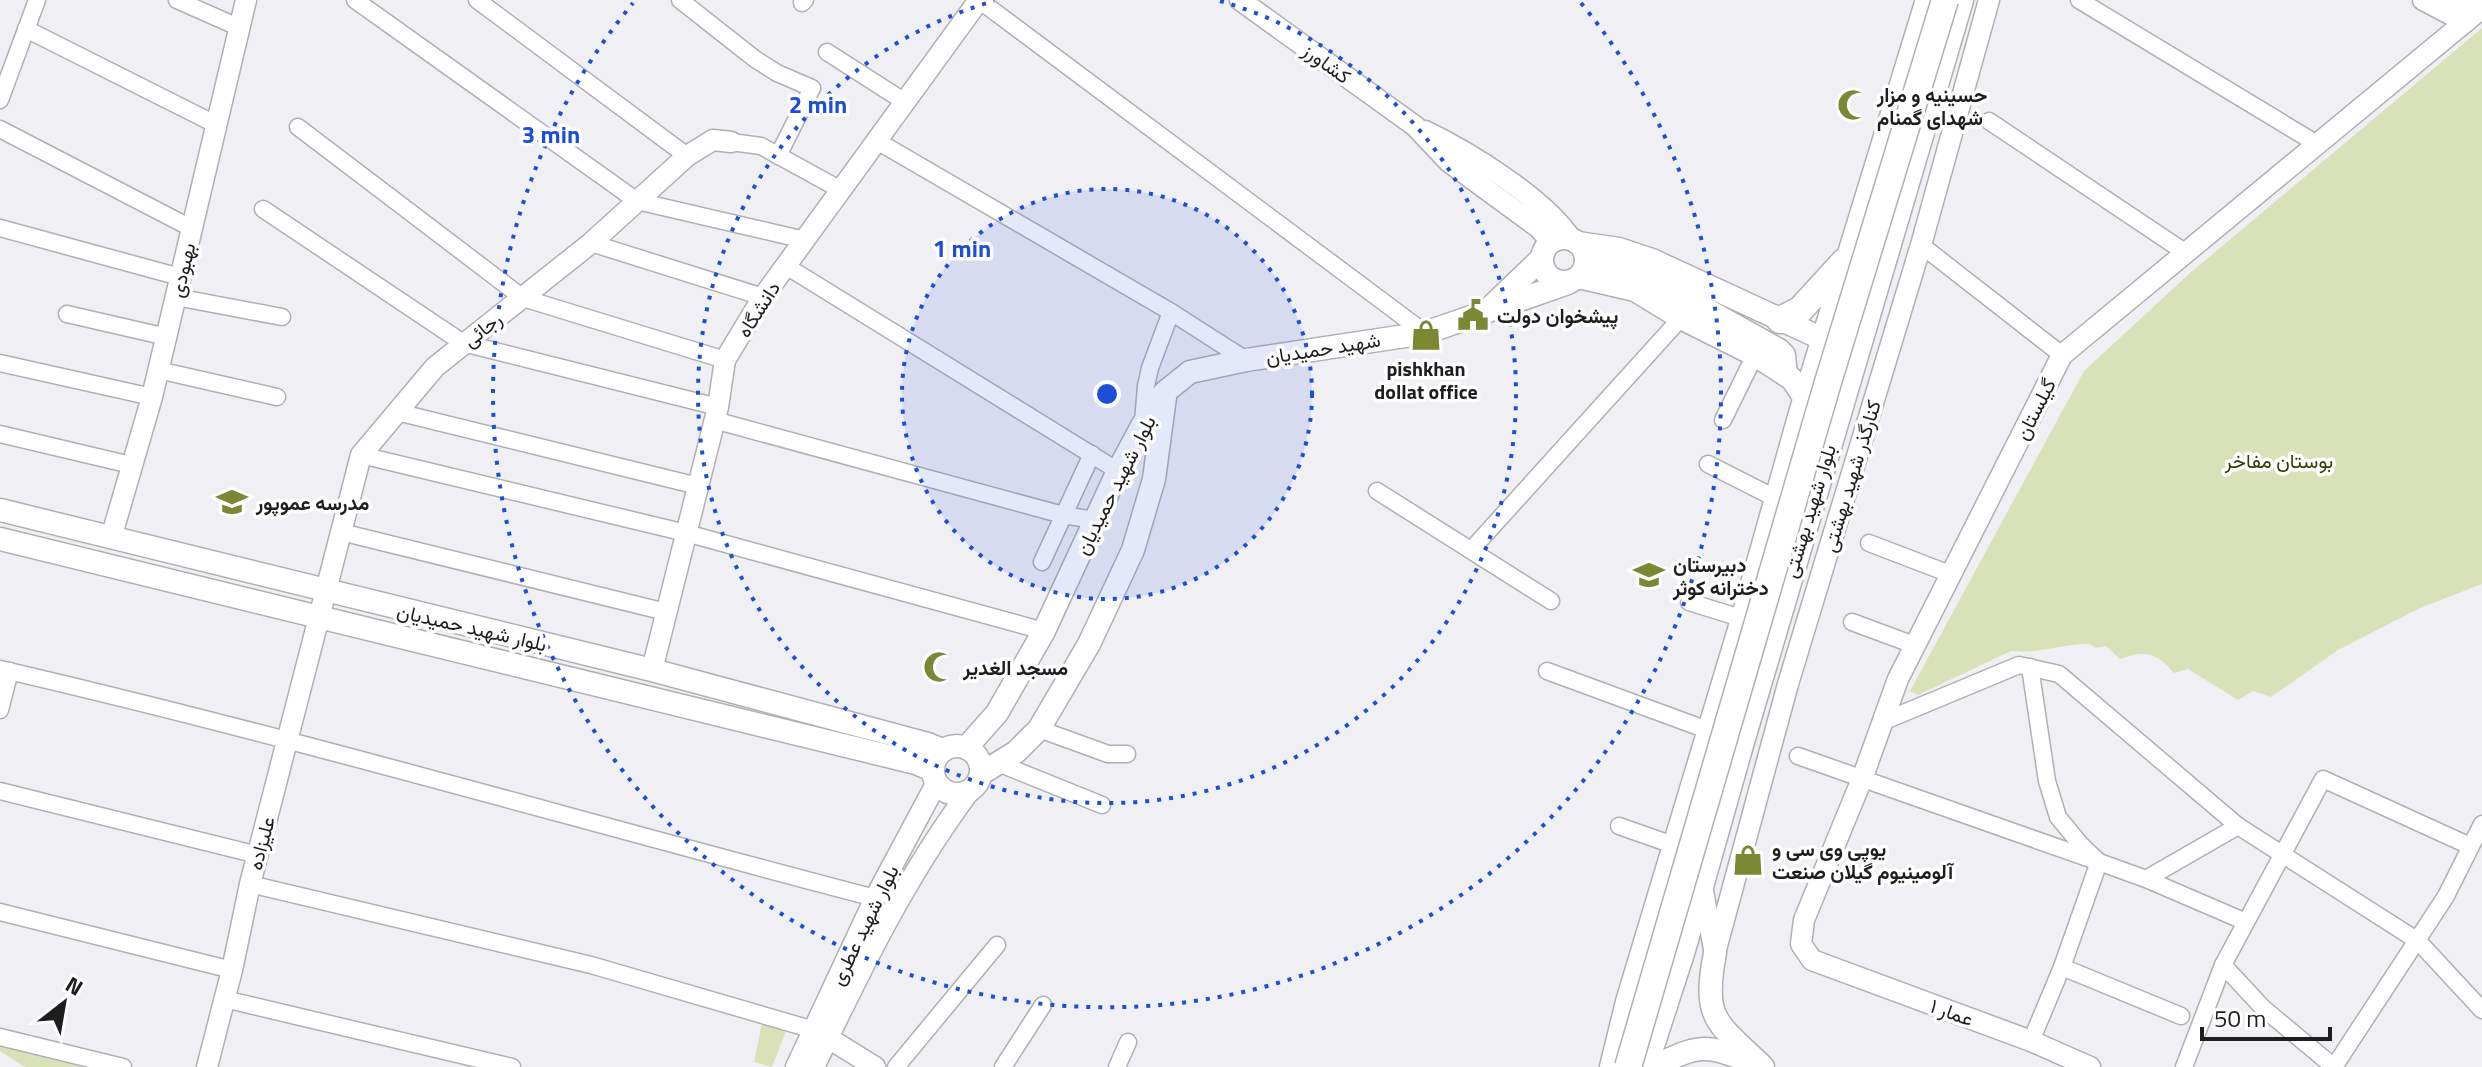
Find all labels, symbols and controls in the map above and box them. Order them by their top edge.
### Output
street label: کشاورز [1296,34,1358,91]
place label: حسینیه و مزار شهدای گمنام [1876,79,1987,133]
text: 2 min [789,86,847,122]
mosque icon: حسینیه و مزار شهدای گمنام [1836,88,1870,122]
text: 3 min [522,116,580,152]
text: 1 min [933,230,991,266]
street label: بهبودی [161,240,203,300]
street label: دانشگاه [728,275,788,343]
public building icon: پیشخوان دولت [1456,298,1490,332]
place label: پیشخوان دولت [1497,300,1618,331]
street label: رجائی [456,304,508,354]
shop icon: pishkhan dollat office [1409,318,1443,352]
street label: شهید حمیدیان [1263,324,1383,372]
place label: pishkhan dollat office [1374,353,1478,407]
street label: گیلستان [2006,373,2064,445]
centre of rings [1093,380,1121,408]
street label: کنارگذر شهید بهشتی [1813,396,1889,556]
street label: بلوار شهید حمیدیان [1066,410,1164,560]
street label: بلوار شهید بهشتی [1774,441,1844,581]
park label: بوستان مفاخر [2224,445,2333,476]
school or university icon: مدرسه عموپور [215,485,249,519]
place label: مدرسه عموپور [255,487,369,518]
place label: دبیرستان دخترانه کوثر [1672,549,1769,603]
school or university icon: دبیرستان دخترانه کوثر [1632,558,1666,592]
street label: بلوار شهید حمیدیان [394,595,550,659]
mosque icon: مسجد الغدیر [922,650,956,684]
place label: مسجد الغدیر [962,652,1068,683]
street label: علیزاده [239,813,283,873]
place label: یوپی وی سی و آلومینیوم گیلان صنعت [1772,833,1955,887]
shop icon: یوپی وی سی و آلومینیوم گیلان صنعت [1731,843,1765,877]
street label: بلوار شهید عطری [821,859,907,991]
north arrow [24,963,104,1043]
text: N [59,967,90,1004]
street label: عمار ۱ [1926,990,1978,1034]
scale bar [2202,991,2330,1041]
text: 50 m [2214,1000,2266,1036]

